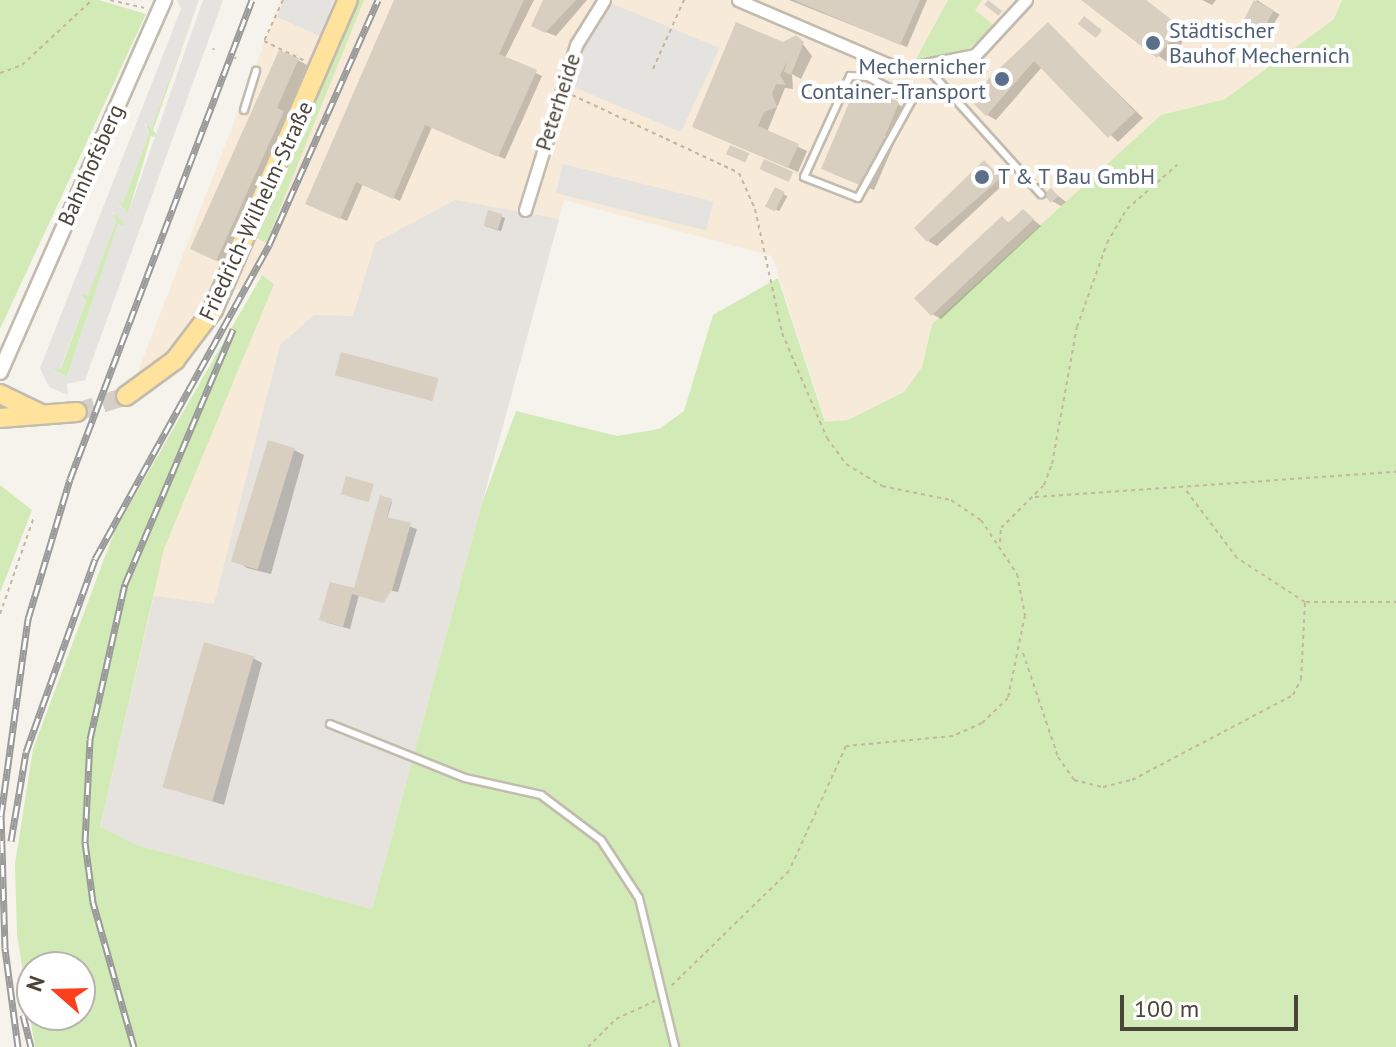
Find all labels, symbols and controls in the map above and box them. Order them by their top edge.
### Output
place label: Städtischer Bauhof Mechernich [1169,17,1350,68]
marker: Städtischer Bauhof Mechernich [1144,34,1162,52]
street label: Peterheide [530,50,586,154]
place label: Mechernicher Container-Transport [800,53,986,104]
marker: Mechernicher Container-Transport [993,70,1011,88]
street label: Friedrich-Wilhelm-Straße [194,97,318,325]
street label: Bahnhofsberg [52,100,130,230]
place label: T & T Bau GmbH [998,164,1157,190]
marker: T & T Bau GmbH [973,168,991,186]
north arrow [16,951,96,1031]
text: N [20,972,51,995]
scale bar [1124,979,1302,1029]
text: 100 m [1134,993,1199,1024]

